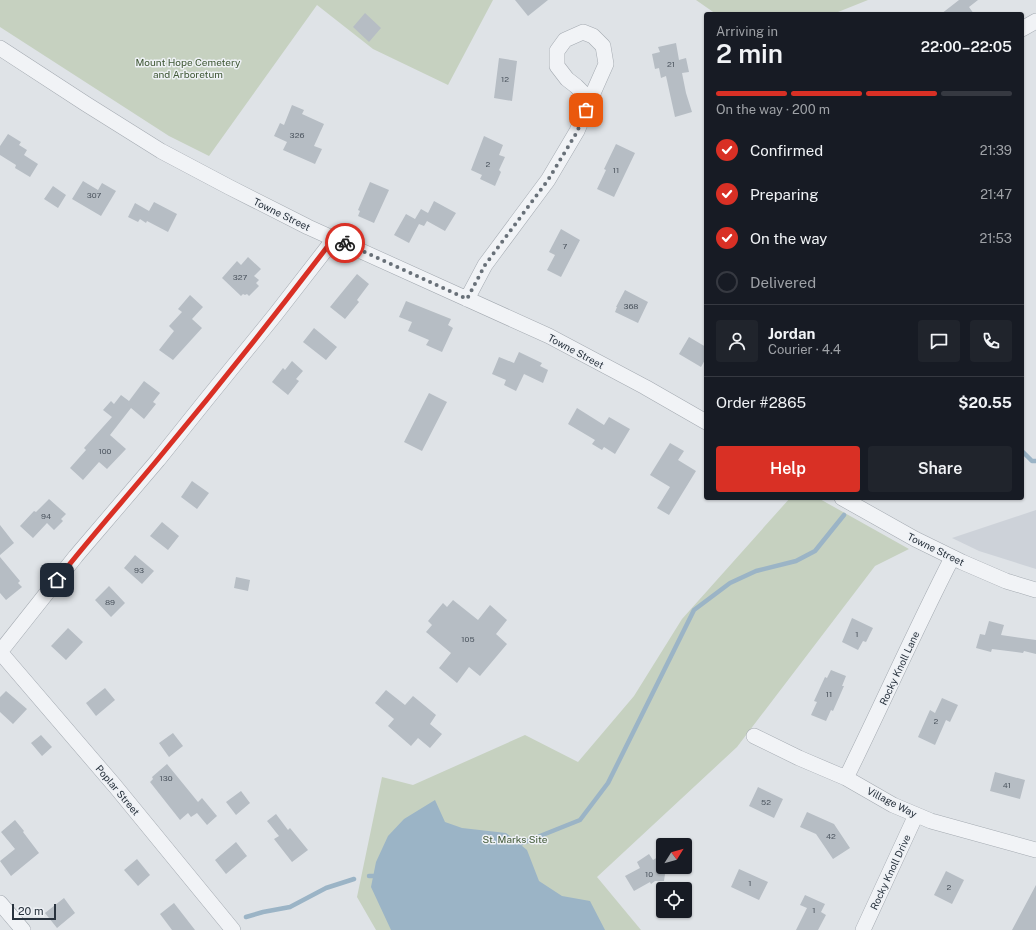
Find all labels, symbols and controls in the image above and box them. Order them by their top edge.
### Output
text: Arriving in [716,24,778,39]
text: 2 min [716,38,783,69]
text: 22:00–22:05 [921,38,1012,55]
park label: Mount Hope Cemetery and Arboretum [136,56,241,80]
house number: 21 [667,59,675,69]
house number: 12 [501,74,509,84]
pin [569,93,603,127]
icon: bag [575,99,597,121]
text: On the way · 200 m [716,102,830,117]
house number: 326 [290,130,304,140]
icon: check [716,139,738,161]
text: Confirmed [750,142,823,159]
text: 21:39 [980,143,1012,158]
house number: 2 [486,159,491,169]
house number: 11 [613,165,619,175]
icon: check [716,183,738,205]
text: Preparing [750,186,819,203]
text: 21:47 [980,187,1012,202]
house number: 307 [87,190,101,200]
street label: Towne Street [252,195,312,233]
courier [325,223,365,263]
icon: check [716,227,738,249]
text: On the way [750,230,827,247]
text: 21:53 [980,231,1012,246]
icon: bike [334,232,356,254]
house number: 7 [563,241,568,251]
house number: 327 [233,272,247,282]
text: Delivered [750,274,816,291]
house number: 368 [623,301,639,311]
button: person [716,320,758,362]
button: chat [918,320,960,362]
button: phone [970,320,1012,362]
text: Jordan [768,325,815,342]
street label: Towne Street [546,331,606,371]
text: Courier · 4.4 [768,342,841,357]
text: Order #2865 [716,394,806,411]
text: $20.55 [958,394,1012,411]
house number: 100 [99,446,112,456]
button: Help [716,446,860,492]
button: Share [868,446,1012,492]
house number: 94 [41,511,51,521]
street label: Towne Street [906,530,966,568]
pin [40,563,74,597]
house number: 93 [134,565,144,575]
icon: home [46,569,68,591]
house number: 89 [105,597,115,607]
house number: 1 [855,629,859,639]
street label: Rocky Knoll Lane [877,629,922,707]
house number: 105 [461,634,475,644]
house number: 11 [826,689,832,699]
house number: 2 [934,716,939,726]
street label: Poplar Street [93,762,143,818]
house number: 130 [159,773,173,783]
house number: 41 [1003,780,1011,790]
street label: Village Way [865,784,920,820]
house number: 52 [761,797,771,807]
house number: 42 [826,831,836,841]
street label: Rocky Knoll Drive [867,832,913,912]
park label: St. Marks Site [483,833,548,845]
north arrow [656,838,692,874]
map controls [656,838,692,918]
house number: 10 [645,869,653,879]
house number: 1 [748,878,752,888]
button: locate [656,882,692,918]
house number: 2 [947,882,952,892]
scale bar [12,902,56,921]
text: 20 m [18,905,43,917]
house number: 1 [812,905,816,915]

